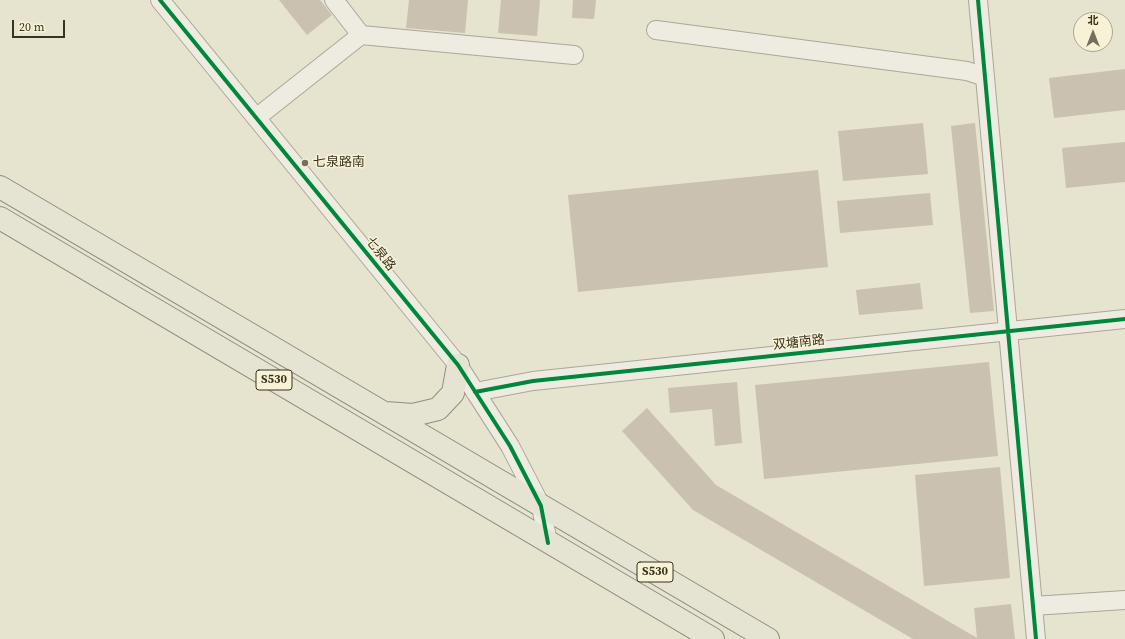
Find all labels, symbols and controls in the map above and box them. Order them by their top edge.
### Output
scale bar [14,12,67,38]
north arrow [1073,12,1113,52]
text: 北 [1088,13,1099,28]
text: 20 m [19,19,45,35]
place label: 七泉路南 [313,155,365,171]
marker: 七泉路南 [300,158,310,168]
street label: 七泉路 [362,234,398,274]
street label: 双塘南路 [772,333,826,353]
road number: S530 [256,370,292,390]
road number: S530 [637,562,673,582]

